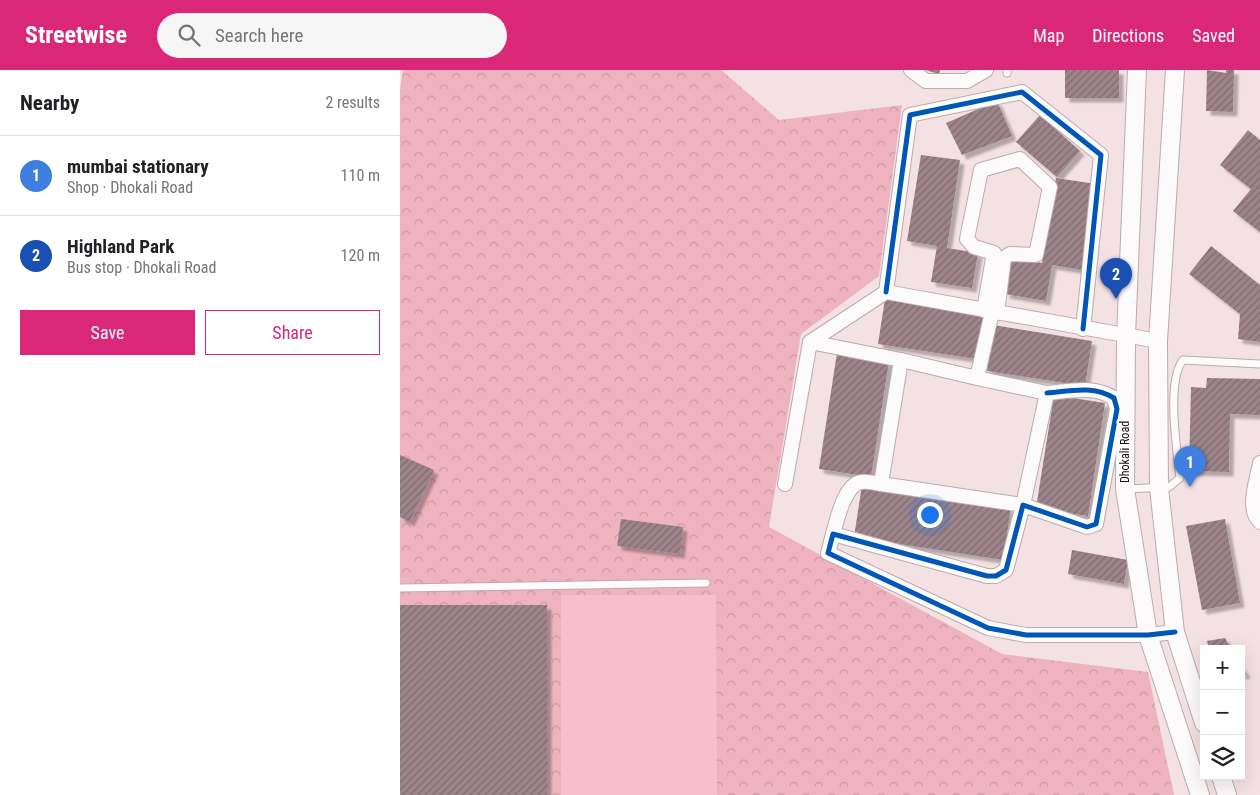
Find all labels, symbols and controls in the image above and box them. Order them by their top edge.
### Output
search box [157,13,507,58]
text: Streetwise [25,21,127,49]
icon: search [175,21,203,49]
text: Search here [215,24,303,47]
text: Map [1033,25,1064,46]
text: Directions [1092,25,1164,46]
text: Saved [1192,25,1235,46]
text: Nearby [20,91,79,115]
text: 2 results [325,93,380,112]
text: mumbai stationary [67,155,209,178]
text: 1 [32,166,40,185]
text: 110 m [341,166,380,185]
text: Shop · Dhokali Road [67,178,193,197]
text: Highland Park [67,235,174,258]
text: 2 [32,246,40,265]
text: 120 m [341,246,380,265]
text: Bus stop · Dhokali Road [67,258,216,277]
pin: 2 [1100,258,1132,299]
button: Save [20,310,195,355]
button: Share [205,310,380,355]
street label: Dhokali Road [1118,421,1132,483]
pin: 1 [1174,446,1206,487]
your location [917,502,943,528]
map controls [1200,645,1245,780]
button: + [1200,645,1245,690]
button: − [1200,690,1245,735]
button: layers [1200,735,1245,780]

